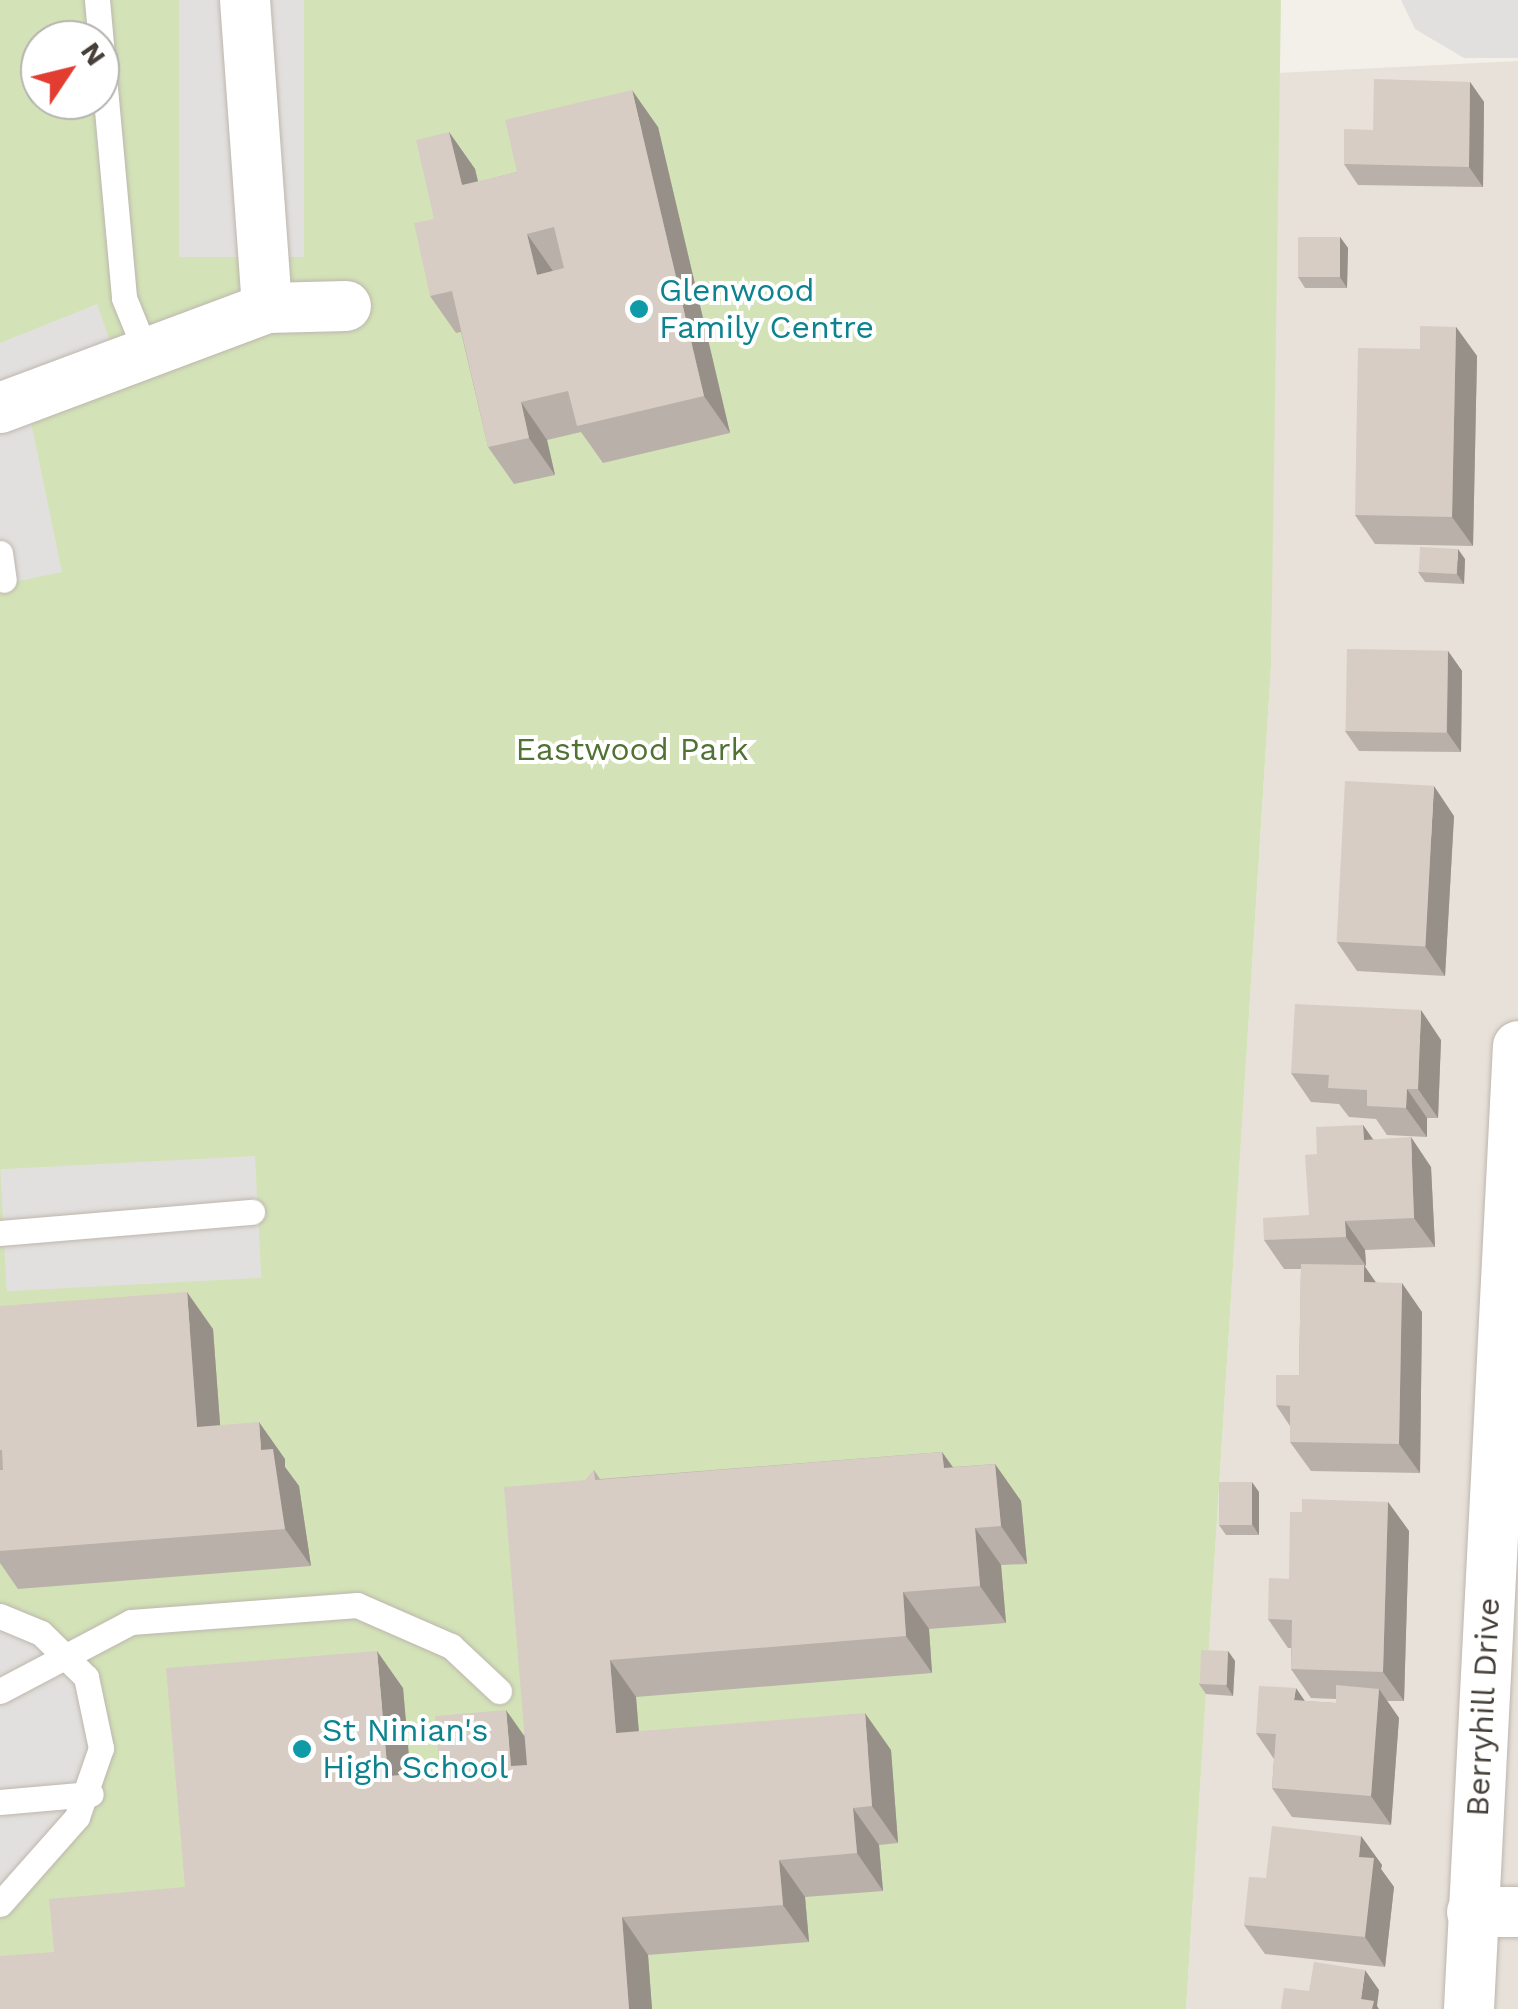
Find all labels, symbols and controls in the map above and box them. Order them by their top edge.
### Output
north arrow [20,20,120,120]
text: N [74,36,113,72]
place label: Glenwood Family Centre [659,272,875,347]
marker: Glenwood Family Centre [628,298,650,320]
park label: Eastwood Park [515,730,749,768]
street label: Berryhill Drive [1458,1596,1508,1818]
place label: St Ninian's High School [322,1712,508,1787]
marker: St Ninian's High School [291,1738,313,1760]

